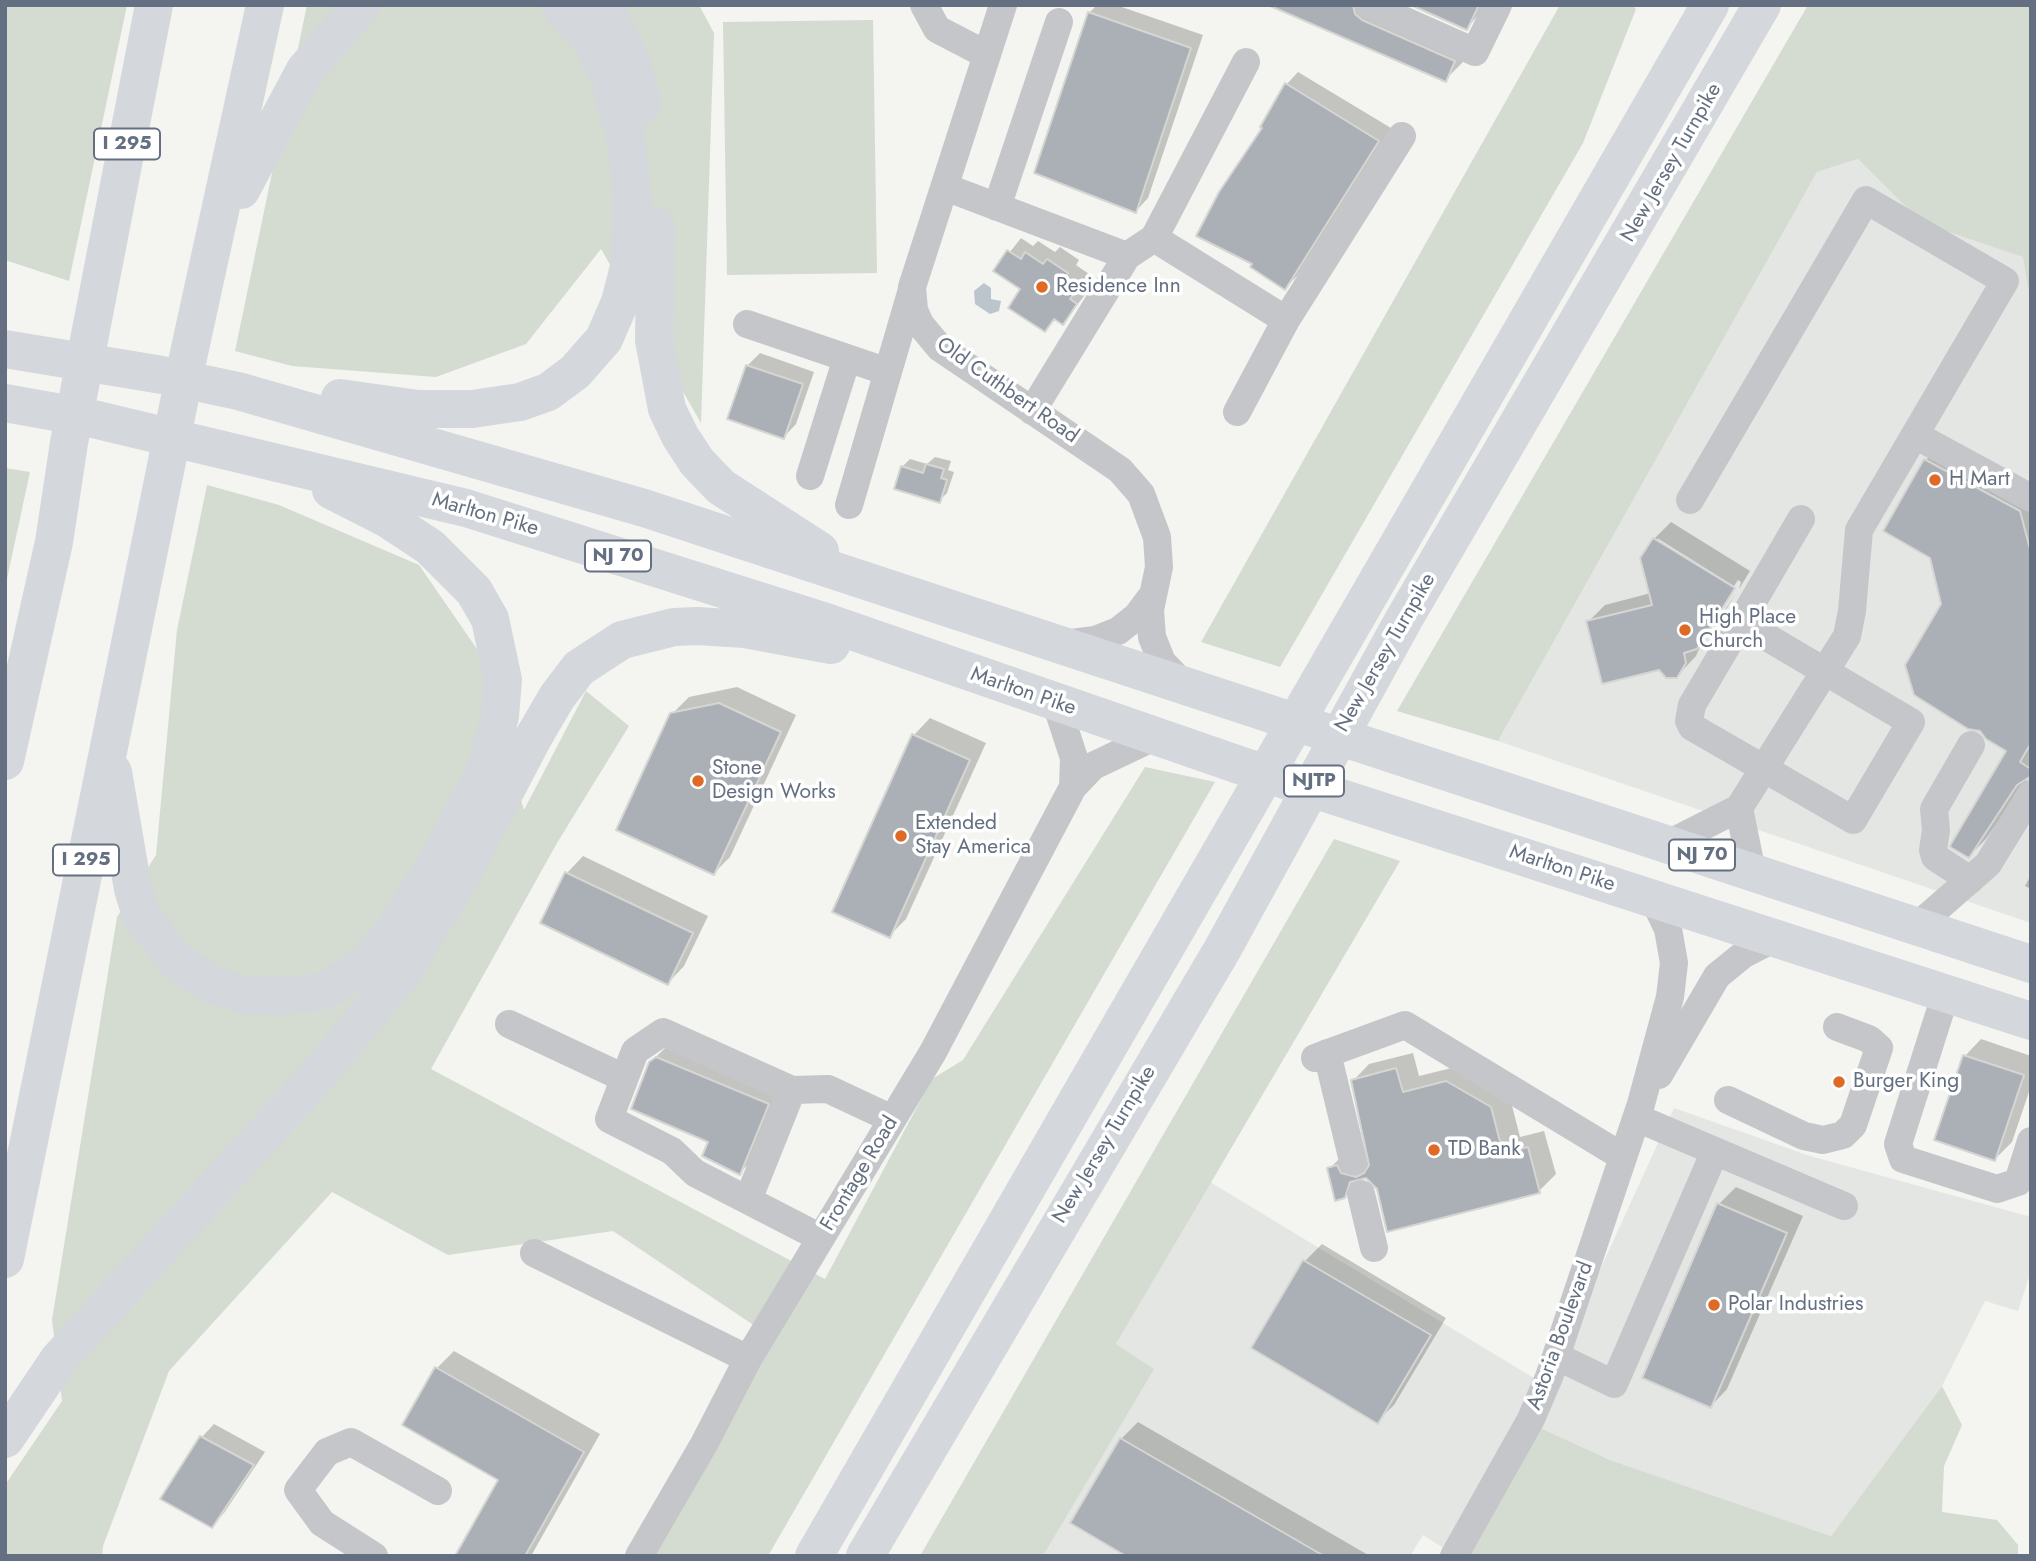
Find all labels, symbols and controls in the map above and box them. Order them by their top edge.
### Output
street label: New Jersey Turnpike [1616,79,1728,247]
road number: I 295 [94,128,160,160]
place label: Residence Inn [1056,274,1181,300]
marker: Residence Inn [1034,279,1050,295]
street label: Old Cuthbert Road [931,333,1083,449]
place label: H Mart [1949,467,2010,493]
marker: H Mart [1927,472,1943,488]
street label: Marlton Pike [429,488,541,542]
road number: NJ 70 [585,540,651,572]
street label: New Jersey Turnpike [1330,569,1442,737]
place label: High Place Church [1699,605,1796,655]
marker: High Place Church [1677,622,1693,638]
street label: Marlton Pike [967,662,1079,722]
place label: Stone Design Works [712,756,836,806]
road number: NJTP [1284,766,1344,796]
marker: Stone Design Works [690,773,706,789]
place label: Extended Stay America [915,811,1031,861]
marker: Extended Stay America [893,828,909,844]
street label: Marlton Pike [1506,840,1618,898]
road number: NJ 70 [1669,840,1735,870]
road number: I 295 [53,845,119,876]
street label: New Jersey Turnpike [1048,1062,1162,1228]
place label: Burger King [1853,1069,1959,1095]
marker: Burger King [1831,1074,1847,1090]
street label: Frontage Road [816,1112,904,1236]
place label: TD Bank [1448,1137,1520,1163]
marker: TD Bank [1426,1142,1442,1158]
street label: Astoria Boulevard [1522,1258,1600,1414]
place label: Polar Industries [1728,1292,1863,1318]
marker: Polar Industries [1706,1297,1722,1313]

